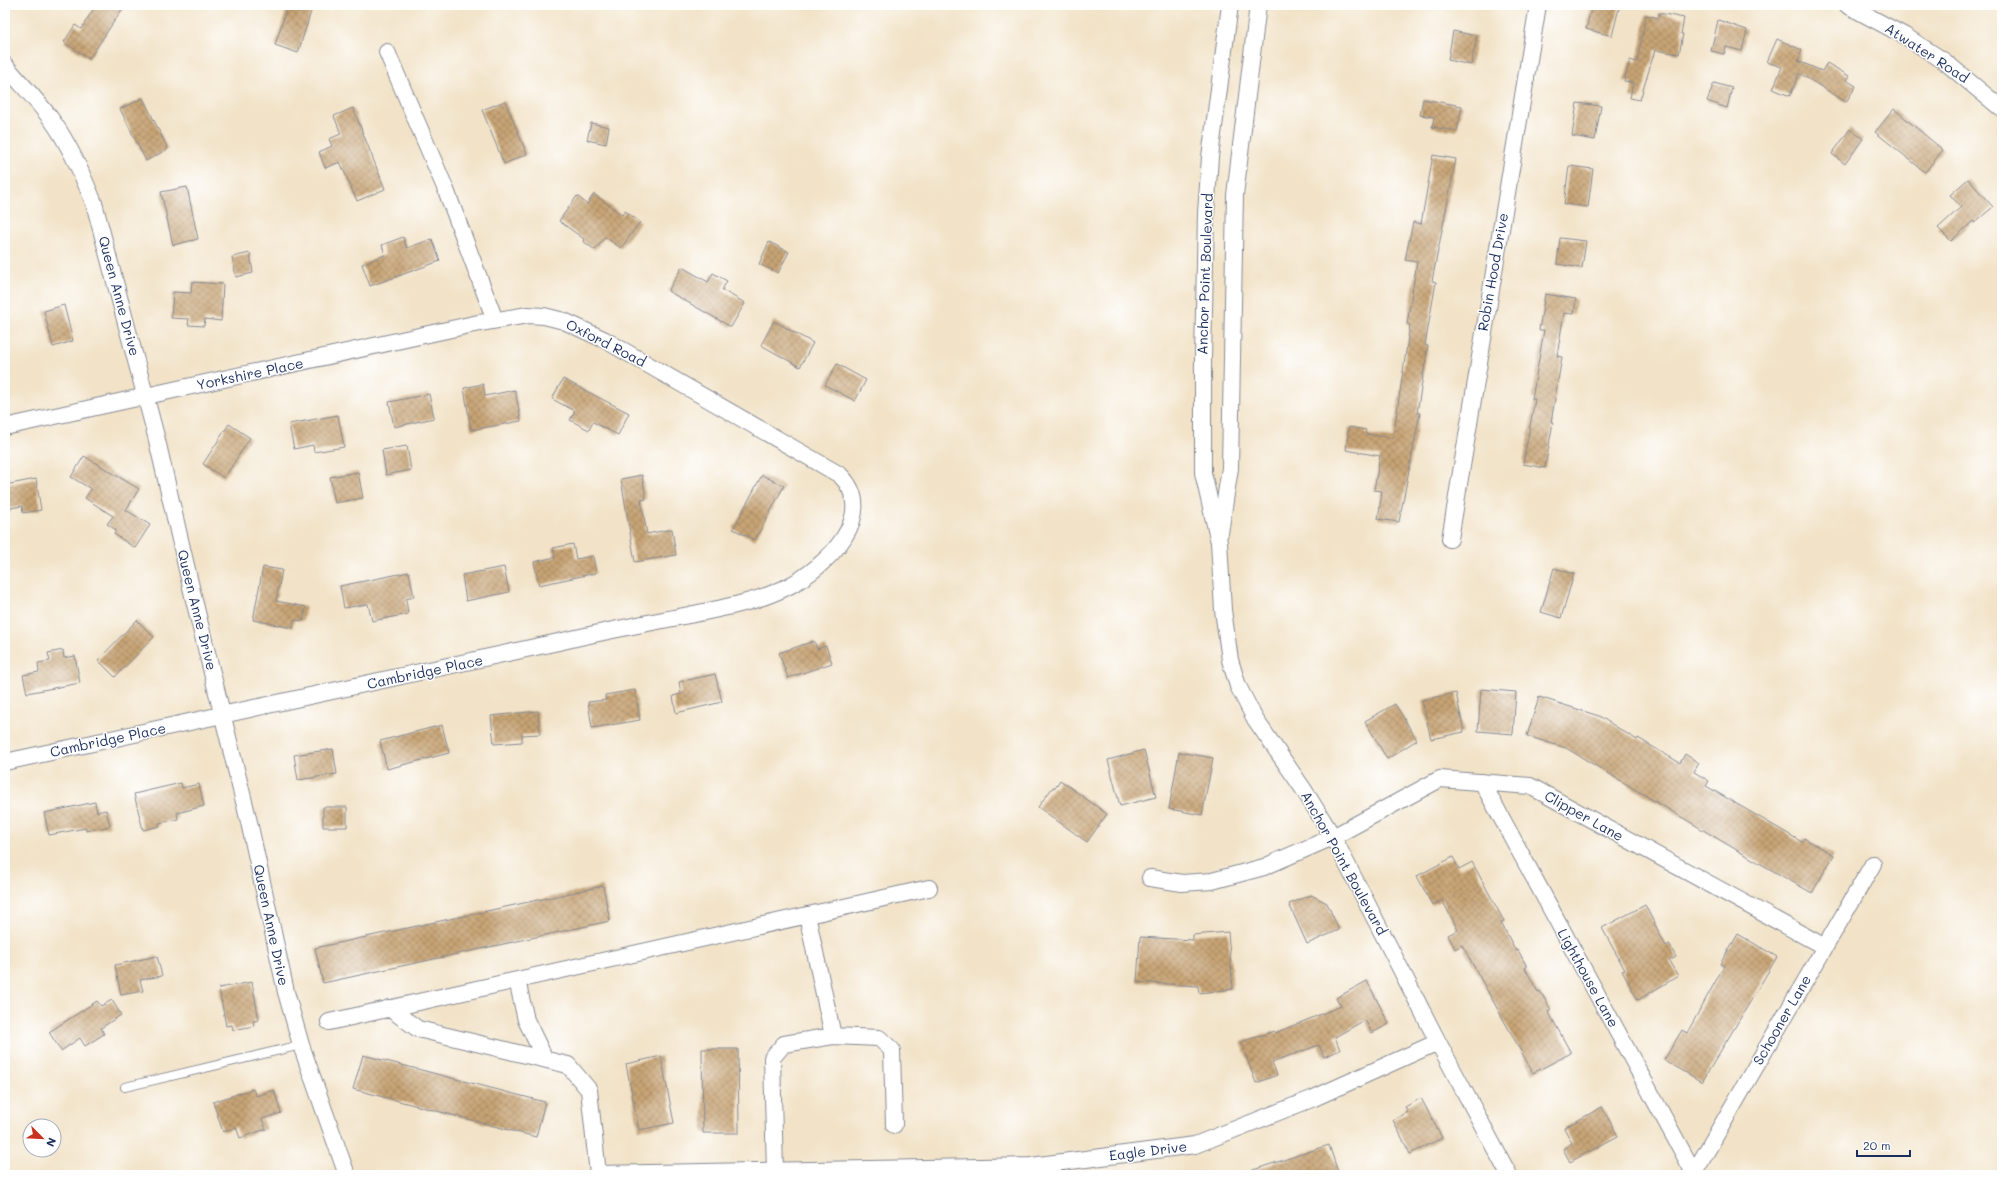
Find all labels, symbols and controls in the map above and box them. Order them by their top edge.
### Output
street label: Atwater Road [1882,18,1973,87]
street label: Anchor Point Boulevard [1192,193,1217,355]
street label: Robin Hood Drive [1473,211,1512,332]
street label: Queen Anne Drive [94,234,145,358]
street label: Oxford Road [563,314,650,371]
street label: Yorkshire Place [195,353,305,394]
street label: Queen Anne Drive [173,548,222,672]
street label: Cambridge Place [365,650,485,693]
street label: Cambridge Place [48,718,168,761]
street label: Clipper Lane [1541,786,1627,845]
street label: Anchor Point Boulevard [1297,787,1392,938]
street label: Queen Anne Drive [249,863,294,987]
street label: Lighthouse Lane [1553,925,1623,1031]
street label: Schooner Lane [1748,971,1815,1068]
north arrow [22,1118,62,1158]
scale bar [1857,1132,1910,1158]
text: N [43,1135,60,1149]
street label: Eagle Drive [1108,1136,1188,1165]
text: 20 m [1863,1137,1891,1153]

